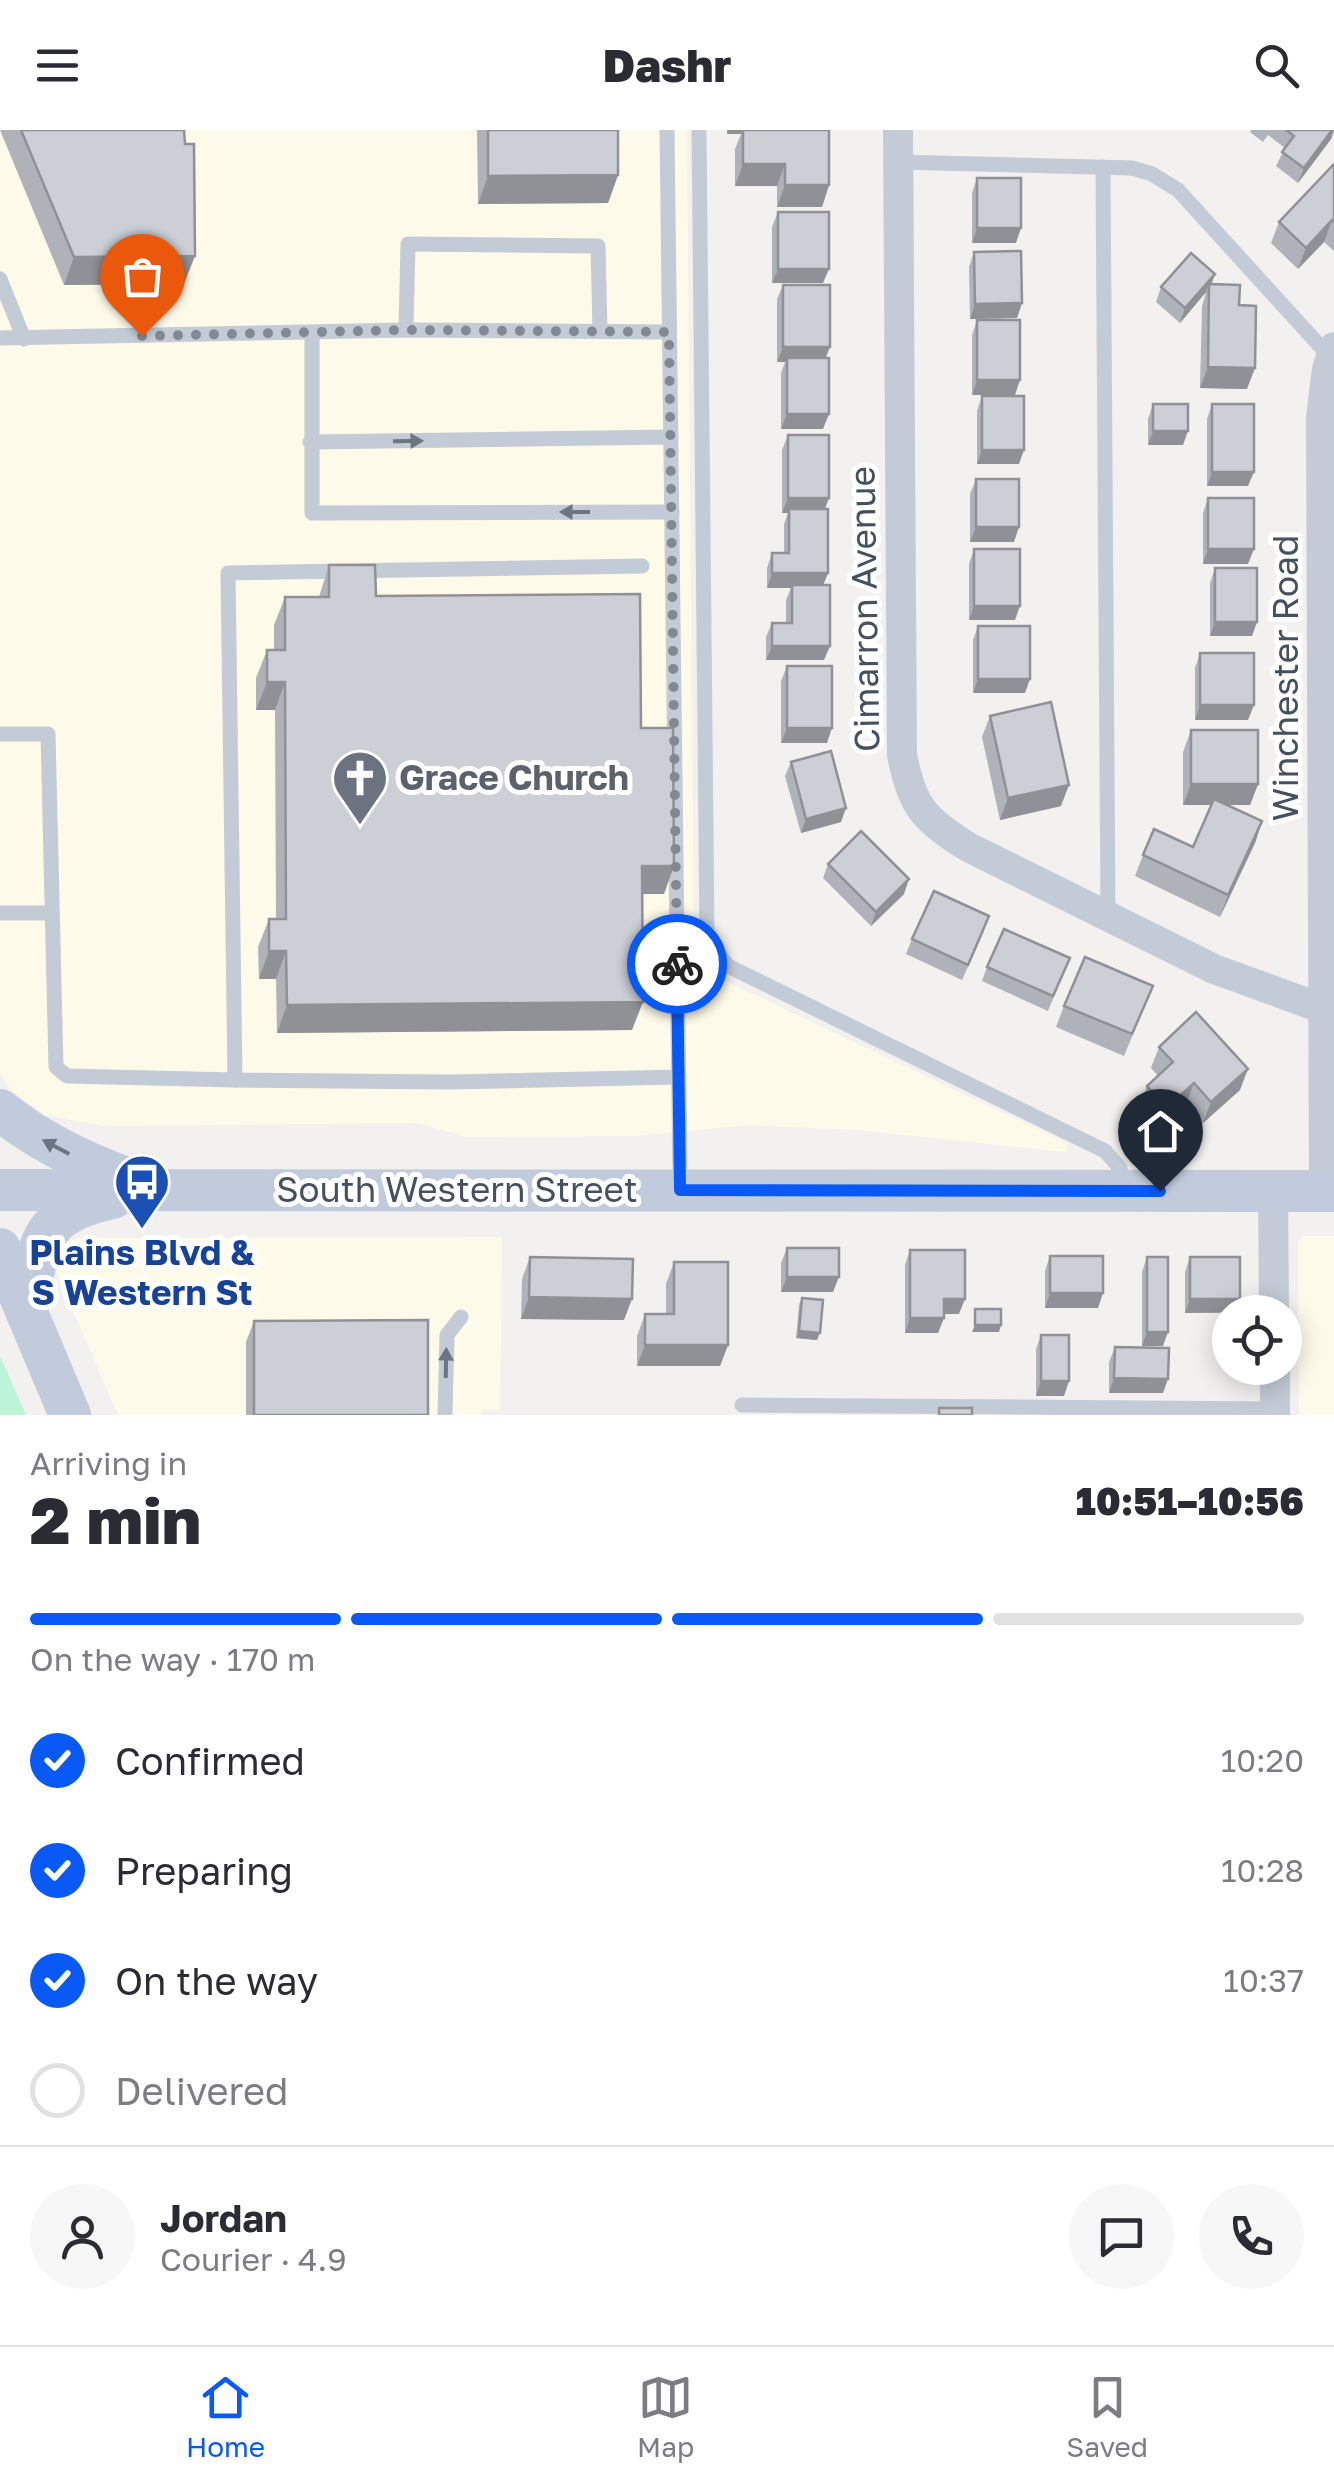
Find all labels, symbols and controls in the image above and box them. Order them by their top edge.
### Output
icon: menu [30,38,85,93]
text: Dashr [603,38,731,92]
icon: search [1249,38,1304,93]
pin [100,234,185,337]
icon: bag [115,249,170,304]
one-way arrow [392,432,424,448]
street label: Cimarron Avenue [841,466,887,752]
one-way arrow [558,504,590,520]
street label: Winchester Road [1264,535,1306,821]
church icon: Grace Church [330,748,390,827]
place label: Grace Church [399,756,629,798]
courier [627,914,727,1014]
icon: bike [650,937,705,992]
pin [1118,1089,1203,1192]
icon: home [1133,1104,1188,1159]
one-way arrow [41,1139,70,1156]
bus stop icon: Plains Blvd & S Western St [112,1152,172,1231]
street label: South Western Street [276,1168,638,1210]
place label: Plains Blvd & S Western St [29,1231,255,1313]
map controls [1212,1295,1302,1385]
button: locate [1212,1295,1302,1385]
one-way arrow [438,1347,454,1379]
text: Arriving in [30,1444,187,1482]
text: 10:51–10:56 [1076,1478,1304,1523]
text: 2 min [30,1480,201,1558]
text: On the way · 170 m [30,1640,315,1678]
icon: check [30,1733,85,1788]
text: Confirmed [115,1738,305,1783]
text: 10:20 [1221,1741,1304,1779]
icon: check [30,1843,85,1898]
text: Preparing [115,1848,293,1893]
text: 10:28 [1221,1851,1304,1889]
icon: check [30,1953,85,2008]
text: On the way [115,1958,318,2003]
text: 10:37 [1223,1961,1304,1999]
text: Delivered [115,2068,288,2113]
button: person [30,2184,135,2289]
button: chat [1069,2184,1174,2289]
button: phone [1199,2184,1304,2289]
text: Jordan [160,2195,287,2240]
text: Courier · 4.9 [160,2240,347,2278]
tab: Home [186,2370,265,2463]
tab: Map [637,2370,694,2463]
tab: Saved [1066,2370,1148,2463]

